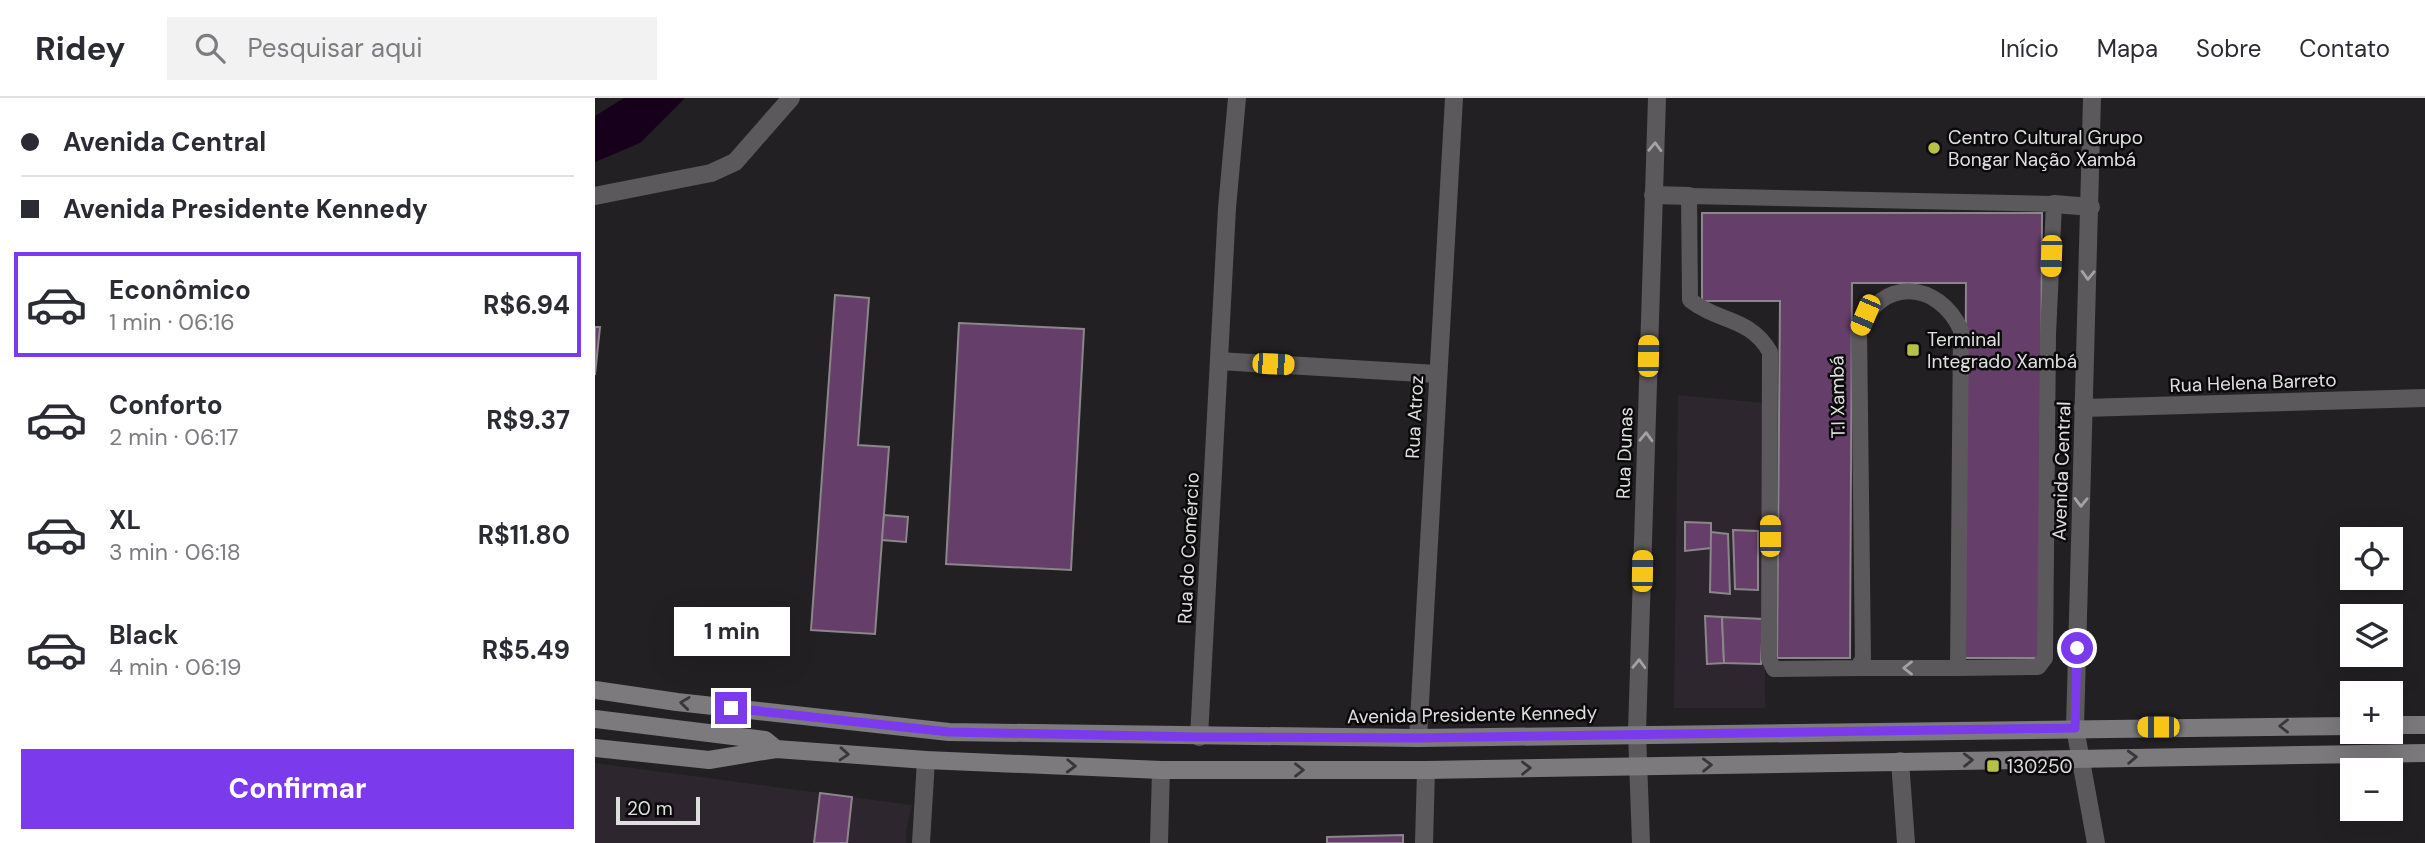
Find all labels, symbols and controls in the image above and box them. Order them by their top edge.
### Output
search box [167,17,657,80]
text: Ridey [35,27,125,70]
icon: search [191,29,229,67]
text: Pesquisar aqui [247,31,422,65]
text: Início [2000,33,2059,64]
text: Mapa [2097,33,2158,64]
text: Sobre [2196,33,2261,64]
text: Contato [2299,33,2390,64]
text: Avenida Central [63,125,266,159]
place label: Centro Cultural Grupo Bongar Nação Xambá [1948,125,2143,172]
marker: Centro Cultural Grupo Bongar Nação Xambá [1926,140,1942,156]
one-way arrow [1648,141,1663,152]
text: Avenida Presidente Kennedy [63,192,428,226]
car [2040,235,2063,277]
one-way arrow [2081,269,2096,280]
icon: car [25,273,88,336]
text: Econômico [109,273,251,307]
text: R$6.94 [483,288,570,322]
car [1848,292,1883,338]
text: 1 min · 06:16 [109,307,235,337]
place label: Terminal Integrado Xambá [1927,327,2077,374]
car [1638,335,1659,377]
marker: Terminal Integrado Xambá [1905,342,1921,358]
car [1252,352,1295,376]
street label: T.I Xambá [1824,355,1851,439]
street label: Rua Helena Barreto [2169,367,2337,398]
street label: Rua Atroz [1400,375,1429,459]
icon: car [25,388,88,451]
text: Conforto [109,388,223,422]
street label: Avenida Central [2047,401,2076,541]
text: R$9.37 [486,403,570,437]
street label: Rua Dunas [1610,406,1639,500]
text: 2 min · 06:17 [109,422,239,452]
one-way arrow [1638,431,1654,442]
street label: Rua do Comércio [1172,472,1205,624]
one-way arrow [2073,497,2088,508]
icon: car [25,503,88,566]
text: XL [109,503,141,537]
car [1760,515,1781,557]
text: R$11.80 [478,518,570,552]
map controls [2340,527,2403,821]
button: locate [2340,527,2403,590]
text: 3 min · 06:18 [109,537,241,567]
car [1632,550,1653,592]
button: layers [2340,604,2403,667]
callout: 1 min [673,606,789,656]
text: 1 min [704,616,760,646]
icon: car [25,618,88,681]
text: Black [109,618,179,652]
route start [2061,632,2093,664]
text: R$5.49 [482,633,570,667]
text: 4 min · 06:19 [109,652,242,682]
one-way arrow [1631,658,1647,669]
one-way arrow [1902,660,1913,676]
button: + [2340,681,2403,744]
route end [715,692,747,724]
one-way arrow [680,696,691,711]
street label: Avenida Presidente Kennedy [1347,700,1598,729]
car [2138,717,2180,738]
one-way arrow [2278,718,2289,734]
one-way arrow [839,746,850,761]
button: Confirmar [21,749,574,829]
one-way arrow [2127,749,2138,764]
one-way arrow [1963,752,1974,768]
place label: 130250 [2007,754,2073,779]
one-way arrow [1066,758,1077,773]
one-way arrow [1702,758,1713,773]
marker: 130250 [1985,758,2001,774]
button: − [2340,758,2403,821]
one-way arrow [1521,761,1532,776]
one-way arrow [1294,762,1304,778]
scale bar [616,794,700,826]
text: 20 m [627,796,673,821]

